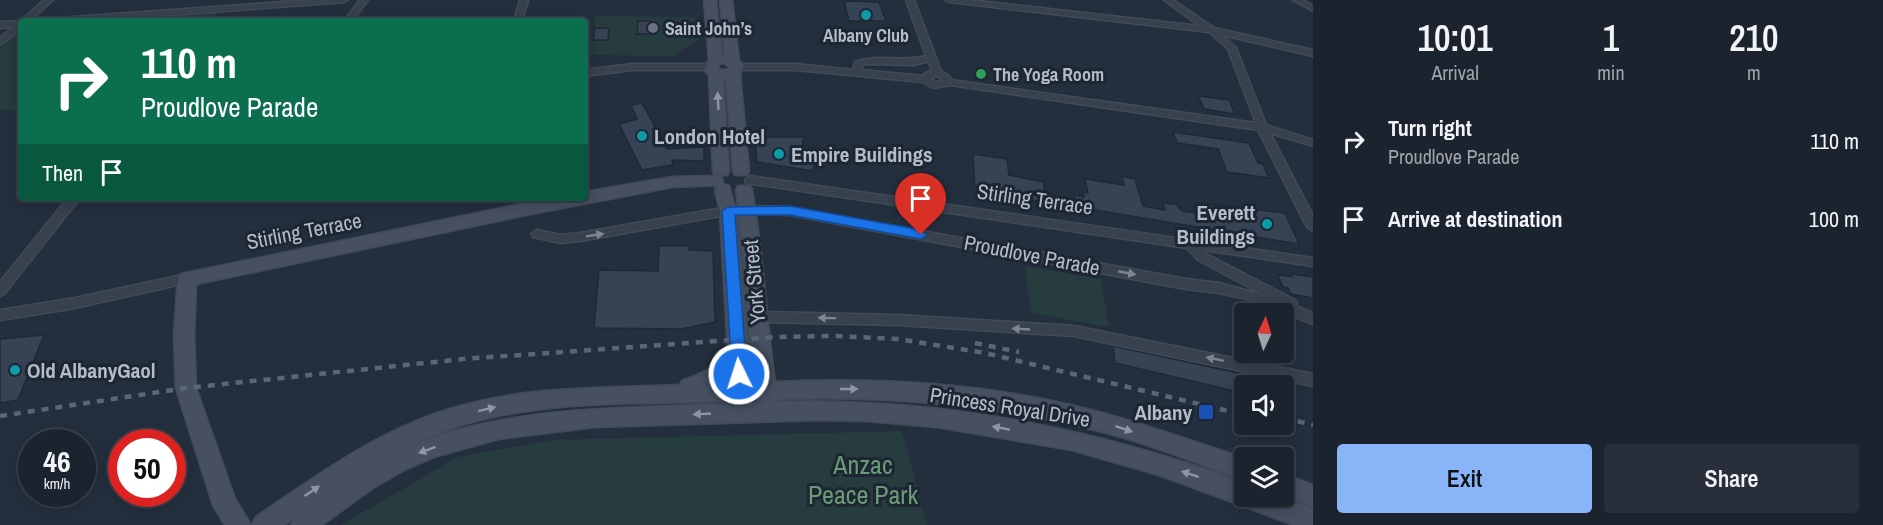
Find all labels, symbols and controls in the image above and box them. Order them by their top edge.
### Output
marker: Albany Club [859,8,873,22]
text: 10:01 [1418,14,1493,62]
text: 1 [1603,14,1619,62]
text: 210 [1729,14,1778,62]
place label: Saint John’s [665,16,752,41]
marker: Saint John’s [646,21,660,35]
place label: Albany Club [823,23,909,48]
text: 110 m [141,35,237,91]
icon: right [42,42,120,120]
text: Arrival [1431,59,1479,86]
text: min [1597,59,1625,86]
text: m [1747,59,1761,86]
place label: The Yoga Room [993,62,1104,87]
marker: The Yoga Room [974,67,988,81]
text: Proudlove Parade [141,89,318,125]
one-way arrow [713,92,722,111]
text: Turn right [1388,113,1472,143]
place label: London Hotel [654,122,765,151]
icon: right [1337,125,1370,158]
text: 110 m [1810,126,1859,156]
marker: London Hotel [635,129,649,143]
place label: Empire Buildings [791,140,933,169]
text: Proudlove Parade [1388,143,1519,170]
marker: Empire Buildings [772,147,786,161]
icon: arrive [95,156,128,189]
text: Then [42,158,83,188]
pin [895,173,946,235]
street label: Stirling Terrace [975,177,1095,221]
icon: arrive [904,182,937,215]
place label: Everett Buildings [1177,198,1255,251]
icon: arrive [1337,203,1370,236]
text: Arrive at destination [1388,204,1562,234]
text: 100 m [1809,204,1859,234]
street label: Stirling Terrace [244,206,364,256]
marker: Everett Buildings [1260,217,1274,231]
street label: Proudlove Parade [962,228,1102,282]
one-way arrow [586,230,605,239]
street label: York Street [736,238,772,325]
one-way arrow [1117,269,1136,278]
north arrow [1234,303,1294,363]
map controls [1234,303,1294,507]
one-way arrow [817,313,836,323]
one-way arrow [1012,324,1031,333]
position arrow [707,342,771,406]
one-way arrow [1205,354,1224,363]
place label: Old AlbanyGaol [27,356,156,385]
marker: Old AlbanyGaol [8,363,22,377]
button: sound [1234,375,1294,435]
street label: Princess Royal Drive [928,380,1092,434]
one-way arrow [840,384,859,394]
place label: Albany [1135,398,1192,427]
one-way arrow [478,403,496,413]
marker: Albany [1197,403,1215,421]
one-way arrow [693,410,712,419]
one-way arrow [991,423,1010,432]
one-way arrow [1115,425,1133,434]
speed limit sign: 50 [108,429,186,507]
text: 46 [43,441,71,481]
button: Exit [1337,444,1592,513]
button: Share [1604,444,1859,513]
one-way arrow [418,446,436,455]
park label: Anzac Peace Park [808,447,918,512]
button: layers [1234,447,1294,507]
one-way arrow [1181,469,1199,478]
text: km/h [44,473,70,494]
one-way arrow [304,486,320,497]

